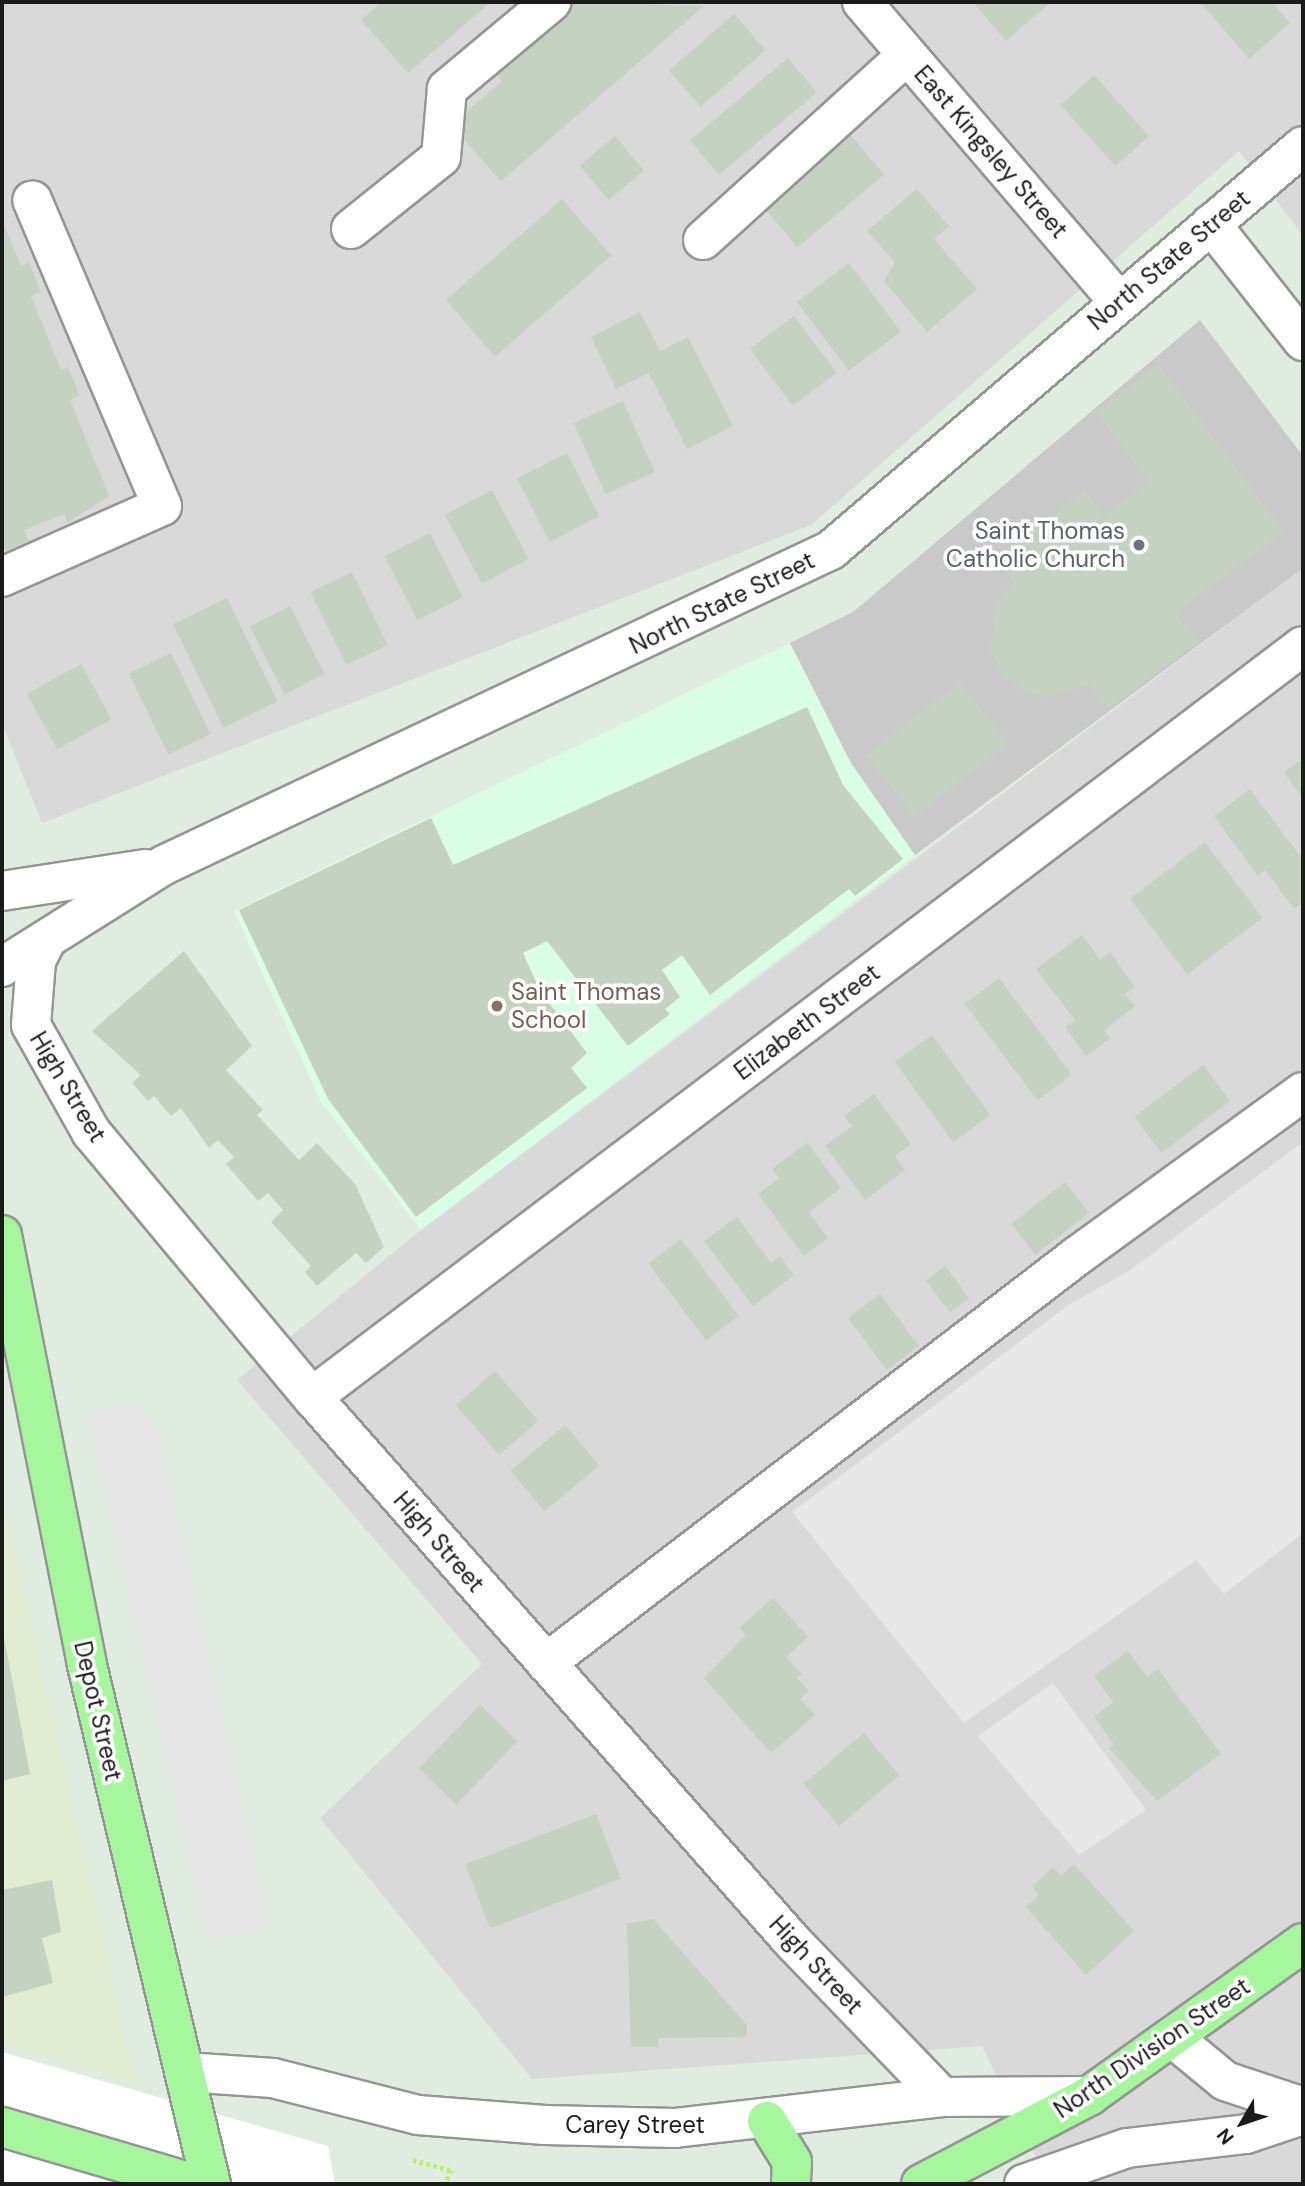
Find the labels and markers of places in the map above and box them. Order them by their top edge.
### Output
place label: Saint Thomas Catholic Church [946,517,1125,573]
marker: Saint Thomas Catholic Church [1131,537,1147,553]
place label: Saint Thomas School [511,978,661,1034]
marker: Saint Thomas School [489,998,505,1014]

